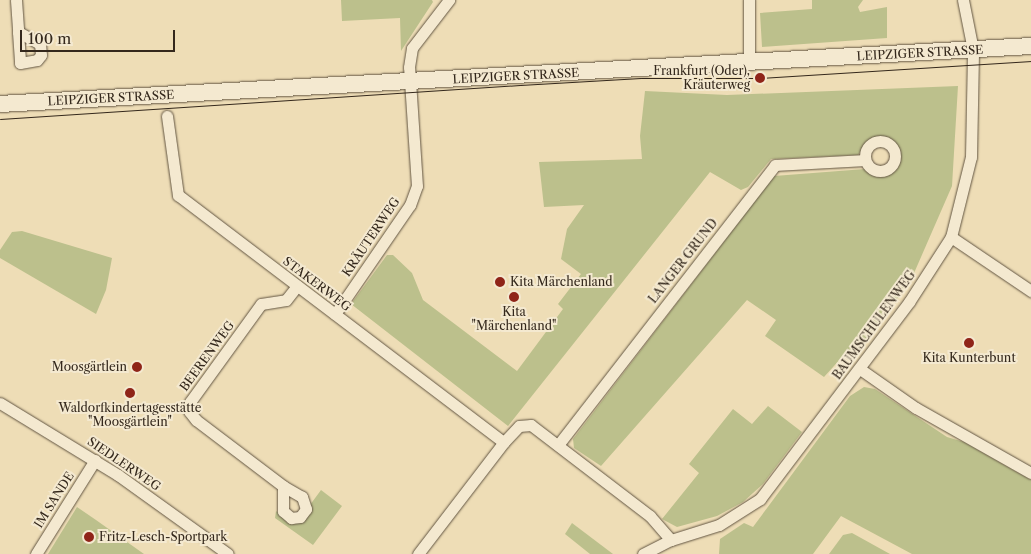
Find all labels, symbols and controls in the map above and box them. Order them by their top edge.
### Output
scale bar [22,20,178,52]
text: 100 m [28,29,71,48]
street label: LEIPZIGER STRASSE [856,42,984,64]
place label: Frankfurt (Oder), Kräuterweg [653,64,750,92]
street label: LEIPZIGER STRASSE [452,65,580,87]
marker: Frankfurt (Oder), Kräuterweg [754,72,766,84]
street label: LEIPZIGER STRASSE [47,87,175,109]
street label: KRÄUTERWEG [339,195,403,279]
street label: LANGER GRUND [645,216,721,306]
street label: STAKERWEG [280,254,354,314]
street label: BAUMSCHULENWEG [830,268,918,382]
place label: Kita Märchenland [510,275,613,289]
marker: Kita Märchenland [494,276,506,288]
marker: Kita "Märchenland" [508,291,520,303]
place label: Kita "Märchenland" [472,305,556,333]
street label: BEERENWEG [177,318,237,394]
marker: Kita Kunterbunt [963,337,975,349]
place label: Kita Kunterbunt [922,351,1016,365]
place label: Moosgärtlein [52,360,127,374]
marker: Moosgärtlein [131,361,143,373]
marker: Waldorfkindertagesstätte "Moosgärtlein" [124,387,136,399]
place label: Waldorfkindertagesstätte "Moosgärtlein" [59,401,201,429]
street label: SIEDLERWEG [85,434,163,494]
street label: IM SANDE [31,469,77,531]
place label: Fritz-Lesch-Sportpark [99,530,227,544]
marker: Fritz-Lesch-Sportpark [83,531,95,543]

